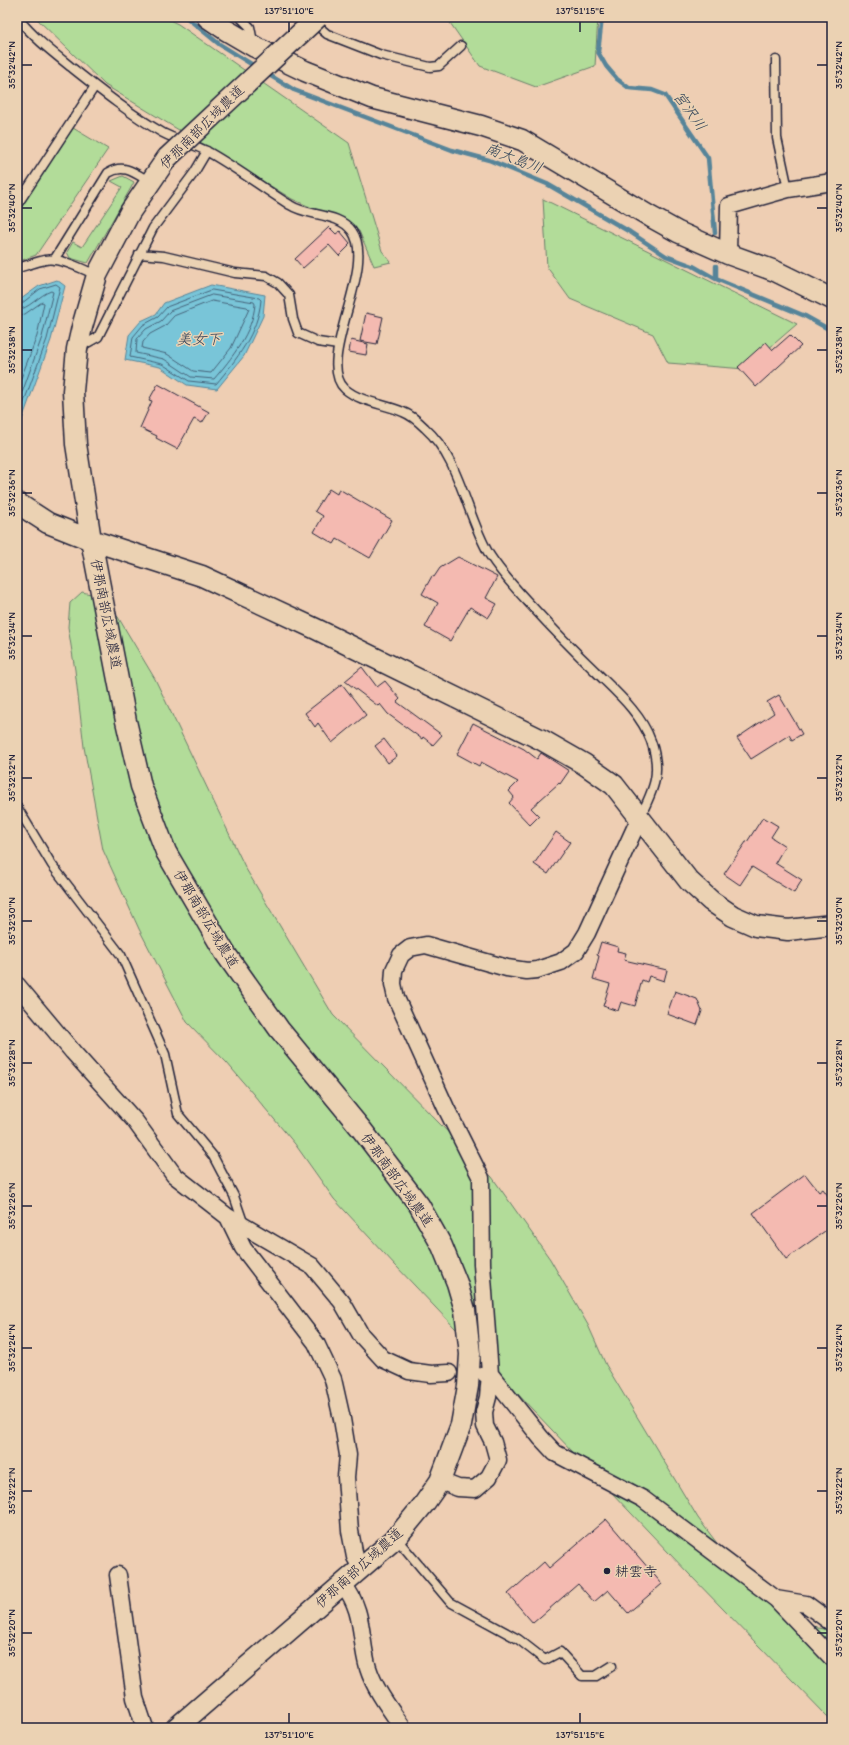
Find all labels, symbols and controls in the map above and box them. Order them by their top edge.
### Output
text: 137°51'10"E [264,4,314,17]
text: 137°51'15"E [556,4,605,17]
text: 35°32'42"N [5,41,18,89]
text: 35°32'42"N [832,41,845,89]
street label: 伊那南部広域農道 [156,81,248,173]
water label: 宮沢川 [669,88,711,134]
water label: 南大島川 [483,139,545,177]
text: 35°32'40"N [5,183,18,232]
text: 35°32'40"N [832,183,845,232]
text: 35°32'38"N [5,326,18,374]
text: 35°32'38"N [832,326,845,374]
water label: 美女下 [176,330,223,348]
text: 35°32'36"N [5,469,18,517]
text: 35°32'36"N [832,469,845,517]
street label: 伊那南部広域農道 [87,557,125,671]
text: 35°32'34"N [5,612,18,660]
text: 35°32'34"N [832,612,845,660]
text: 35°32'32"N [5,754,18,802]
text: 35°32'32"N [832,754,845,802]
street label: 伊那南部広域農道 [170,867,242,971]
text: 35°32'30"N [5,897,18,945]
text: 35°32'30"N [832,897,845,945]
text: 35°32'28"N [5,1039,18,1087]
text: 35°32'28"N [832,1039,845,1087]
street label: 伊那南部広域農道 [357,1130,437,1230]
text: 35°32'26"N [5,1182,18,1230]
text: 35°32'26"N [832,1182,845,1230]
text: 35°32'24"N [5,1324,18,1372]
text: 35°32'24"N [832,1324,845,1372]
text: 35°32'22"N [5,1467,18,1515]
text: 35°32'22"N [832,1467,845,1515]
street label: 伊那南部広域農道 [312,1524,406,1612]
place label: 耕雲寺 [615,1563,657,1580]
marker: 耕雲寺 [602,1566,612,1576]
text: 35°32'20"N [5,1609,18,1657]
text: 35°32'20"N [832,1609,845,1657]
text: 137°51'10"E [264,1728,314,1741]
text: 137°51'15"E [556,1728,605,1741]

